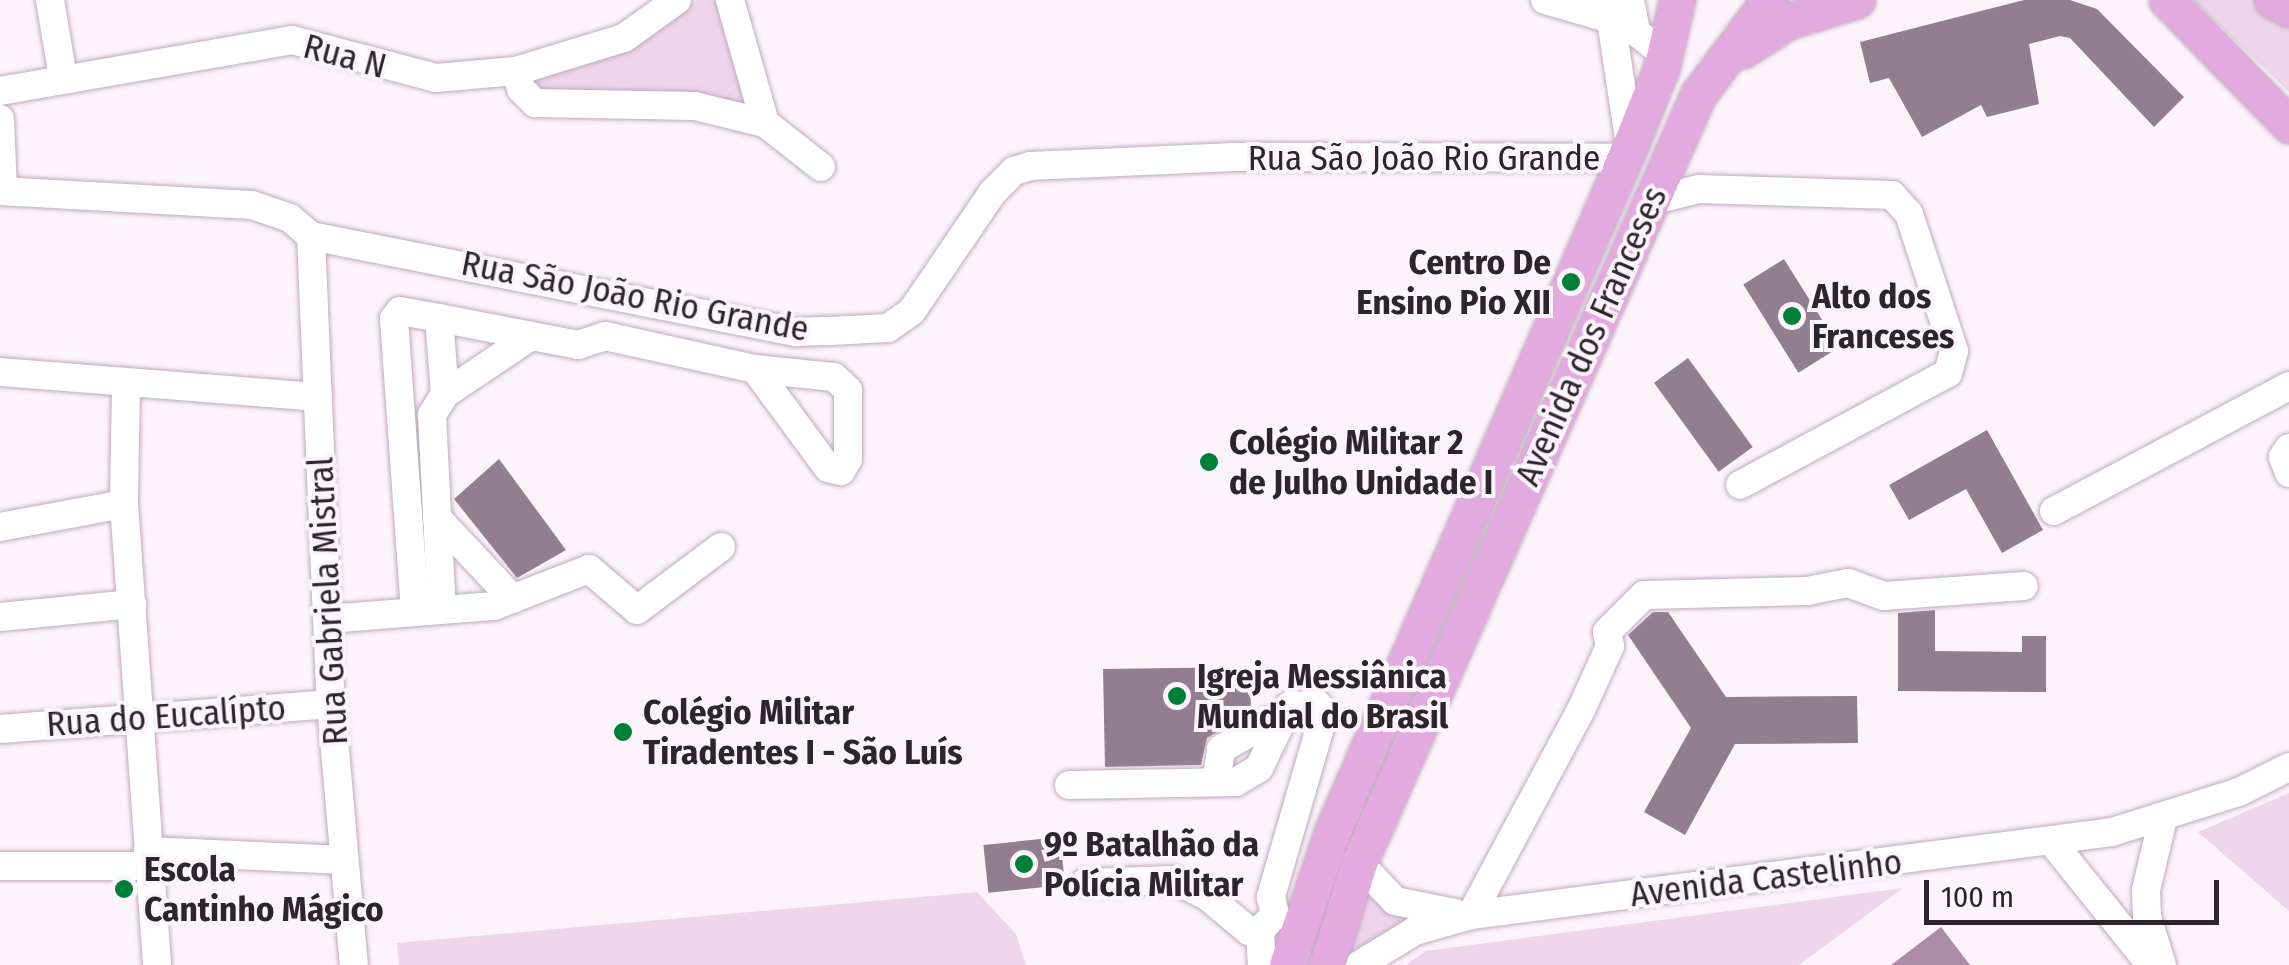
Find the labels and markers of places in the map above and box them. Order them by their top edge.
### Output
place label: Centro De Ensino Pio XII [1356,241,1551,323]
marker: Centro De Ensino Pio XII [1560,271,1582,293]
place label: Alto dos Franceses [1812,275,1954,357]
marker: Alto dos Franceses [1781,305,1803,327]
place label: Colégio Militar 2 de Julho Unidade I [1229,421,1493,503]
marker: Colégio Militar 2 de Julho Unidade I [1198,451,1220,473]
place label: Igreja Messiânica Mundial do Brasil [1197,655,1448,737]
marker: Igreja Messiânica Mundial do Brasil [1166,685,1188,707]
place label: Colégio Militar Tiradentes I - São Luís [643,691,963,773]
marker: Colégio Militar Tiradentes I - São Luís [612,721,634,743]
place label: 9º Batalhão da Polícia Militar [1044,823,1259,905]
place label: Escola Cantinho Mágico [144,848,384,930]
marker: 9º Batalhão da Polícia Militar [1013,853,1035,875]
marker: Escola Cantinho Mágico [113,878,135,900]

